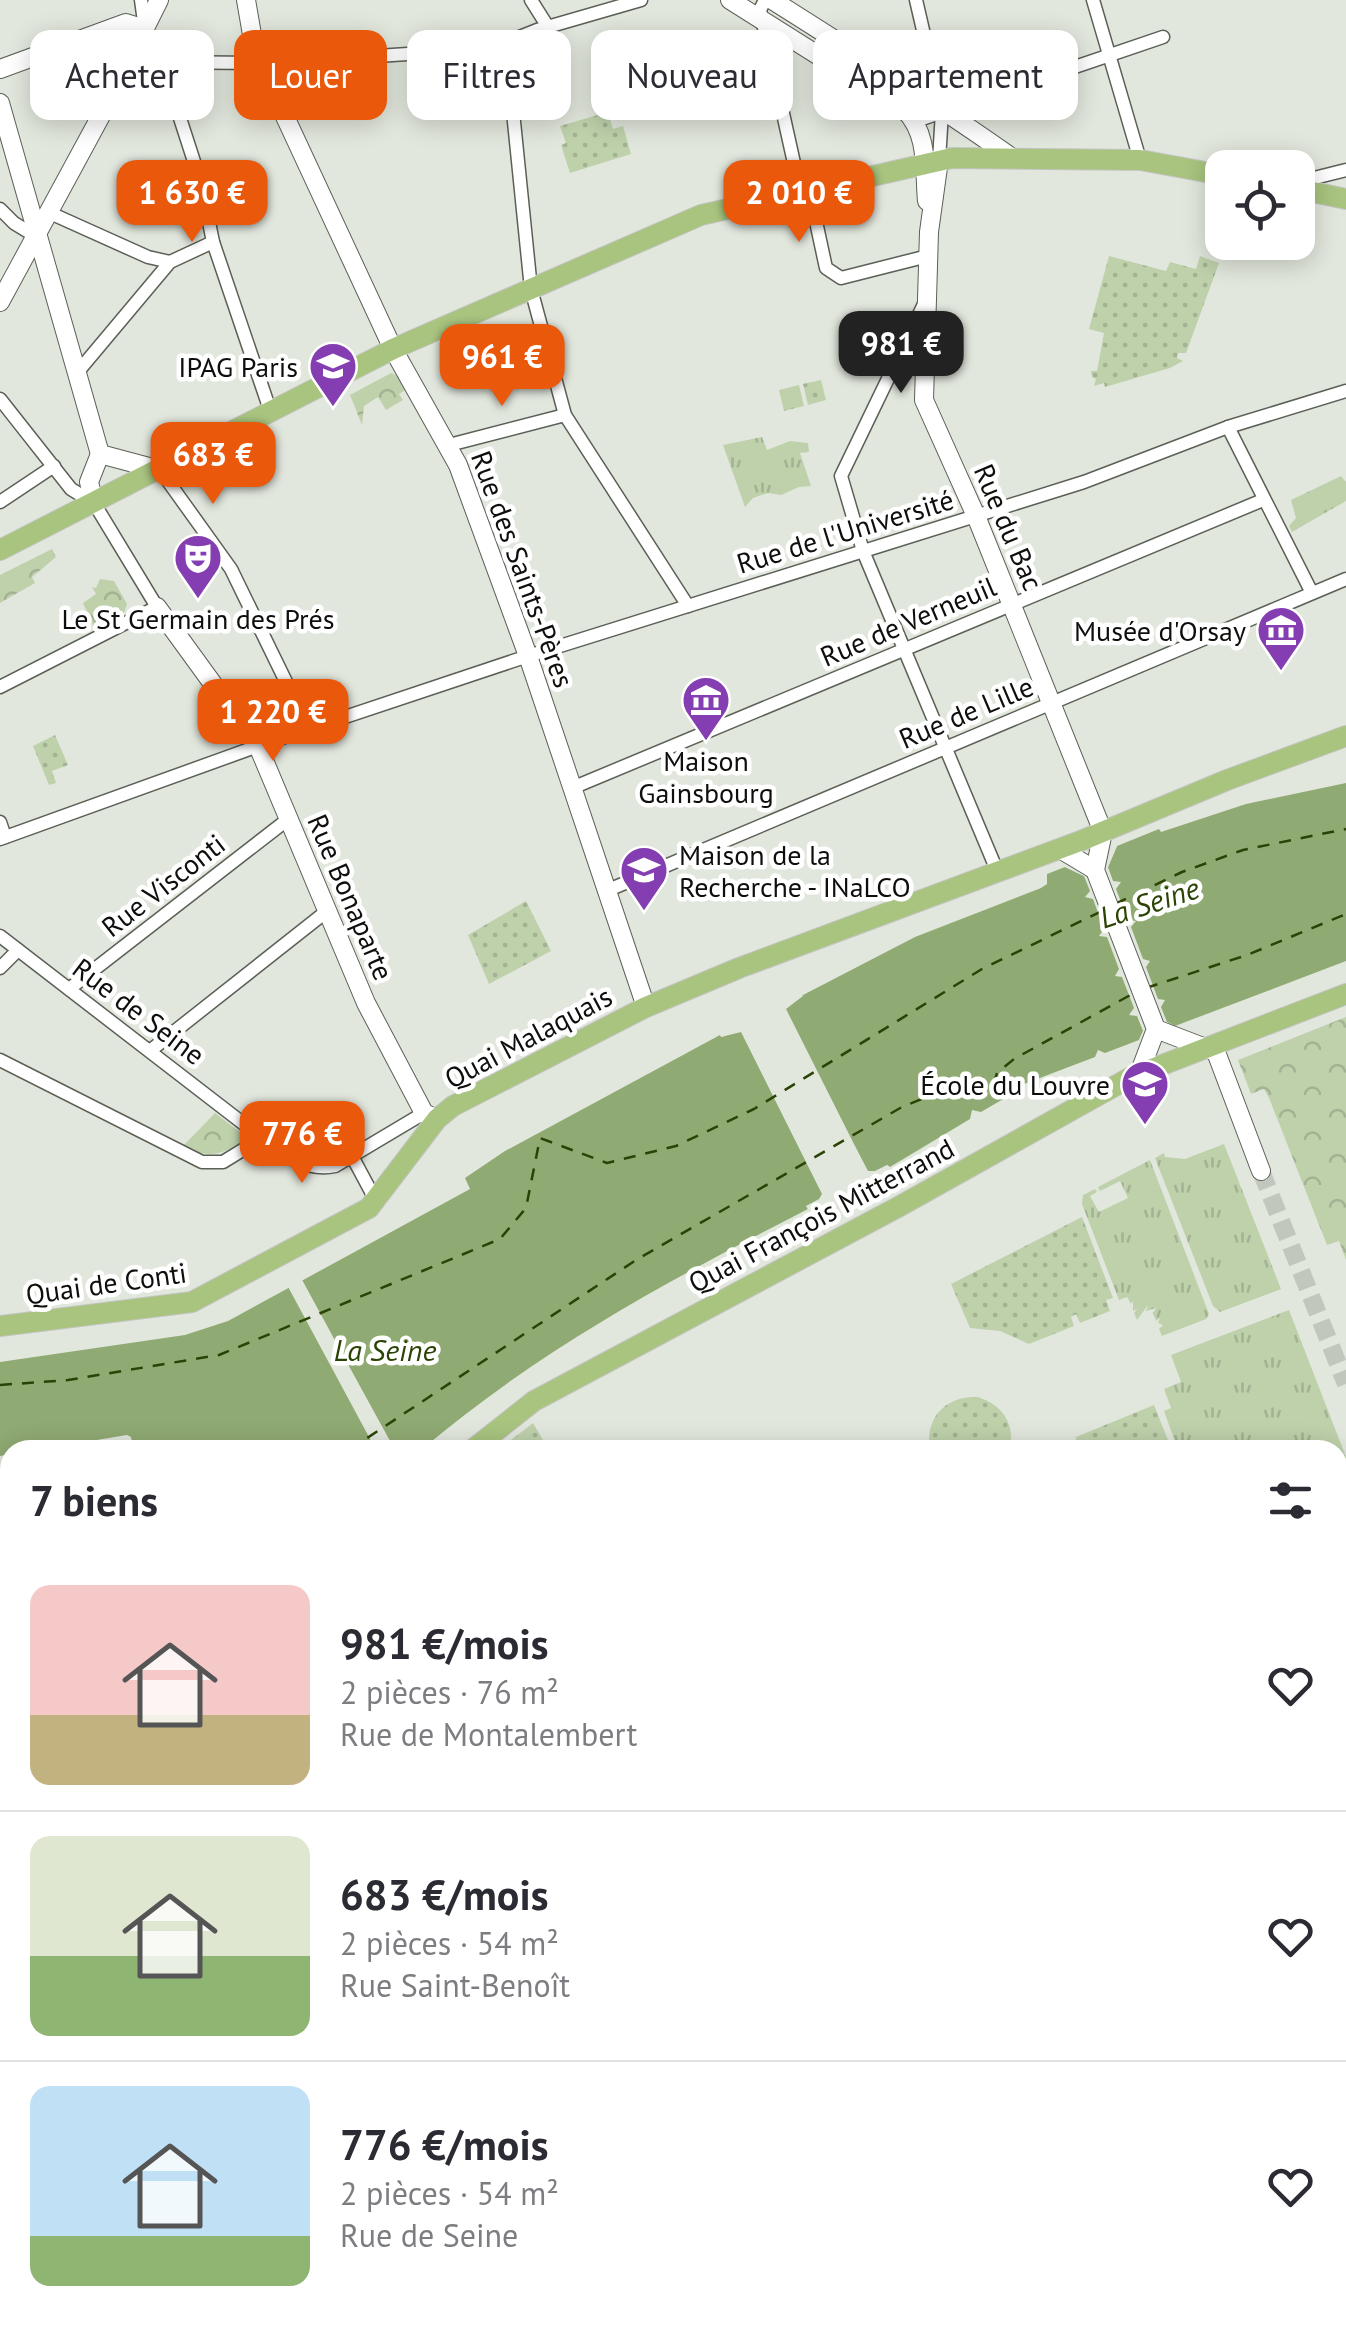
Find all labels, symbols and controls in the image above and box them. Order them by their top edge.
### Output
chip: Acheter [30,30,214,120]
chip: Louer [234,30,387,120]
chip: Filtres [407,30,571,120]
chip: Nouveau [591,30,793,120]
chip: Appartement [813,30,1078,120]
map controls [1205,150,1315,260]
button: locate [1205,150,1315,260]
pin: 1 630 € [100,160,284,245]
pin: 2 010 € [707,160,891,245]
text: 1 630 € [139,171,245,213]
text: 2 010 € [746,171,852,213]
pin: 981 € [831,311,971,396]
text: 981 € [861,322,941,364]
pin: 961 € [432,324,572,409]
text: 961 € [462,335,542,377]
school or university icon: IPAG Paris [307,340,359,408]
place label: IPAG Paris [178,348,298,385]
pin: 683 € [143,422,283,507]
text: 683 € [173,433,253,475]
street label: Rue des Saints-Pères [463,446,583,692]
street label: Rue du Bac [966,458,1052,596]
street label: Rue de l'Université [732,480,958,582]
theatre icon: Le St Germain des Prés [172,532,224,600]
street label: Rue de Verneuil [815,567,1001,675]
place label: Le St Germain des Prés [62,600,334,637]
museum icon: Musée d'Orsay [1255,604,1307,672]
place label: Musée d'Orsay [1074,612,1246,649]
street label: Rue de Lille [893,667,1039,757]
museum icon: Maison Gainsbourg [680,674,732,742]
pin: 1 220 € [181,679,365,764]
text: 1 220 € [220,690,326,732]
place label: Maison Gainsbourg [638,742,774,811]
street label: Rue Bonaparte [299,809,403,985]
street label: Rue Visconti [94,825,232,945]
place label: Maison de la Recherche - INaLCO [679,836,911,905]
school or university icon: Maison de la Recherche - INaLCO [618,844,670,912]
water label: La Seine [1094,868,1204,936]
street label: Rue de Seine [66,949,212,1073]
street label: Quai Malaquais [438,977,618,1097]
school or university icon: École du Louvre [1119,1058,1171,1126]
place label: École du Louvre [920,1066,1110,1103]
pin: 776 € [232,1101,372,1186]
text: 776 € [262,1112,342,1154]
street label: Quai François Mitterrand [682,1129,960,1301]
street label: Quai de Conti [23,1253,189,1313]
water label: La Seine [334,1330,436,1369]
text: 7 biens [30,1473,158,1528]
icon: filters [1263,1473,1318,1528]
text: 981 €/mois [340,1616,548,1671]
icon: home [110,1625,230,1745]
icon: heart [1263,1658,1318,1713]
text: 2 pièces · 76 m² [340,1671,559,1713]
text: Rue de Montalembert [340,1713,637,1755]
text: 683 €/mois [340,1867,548,1922]
icon: home [110,1876,230,1996]
icon: heart [1263,1909,1318,1964]
text: 2 pièces · 54 m² [340,1922,559,1964]
text: Rue Saint-Benoît [340,1964,570,2006]
text: 776 €/mois [340,2117,548,2172]
icon: home [110,2126,230,2246]
icon: heart [1263,2159,1318,2214]
text: 2 pièces · 54 m² [340,2172,559,2214]
text: Rue de Seine [340,2214,518,2256]

